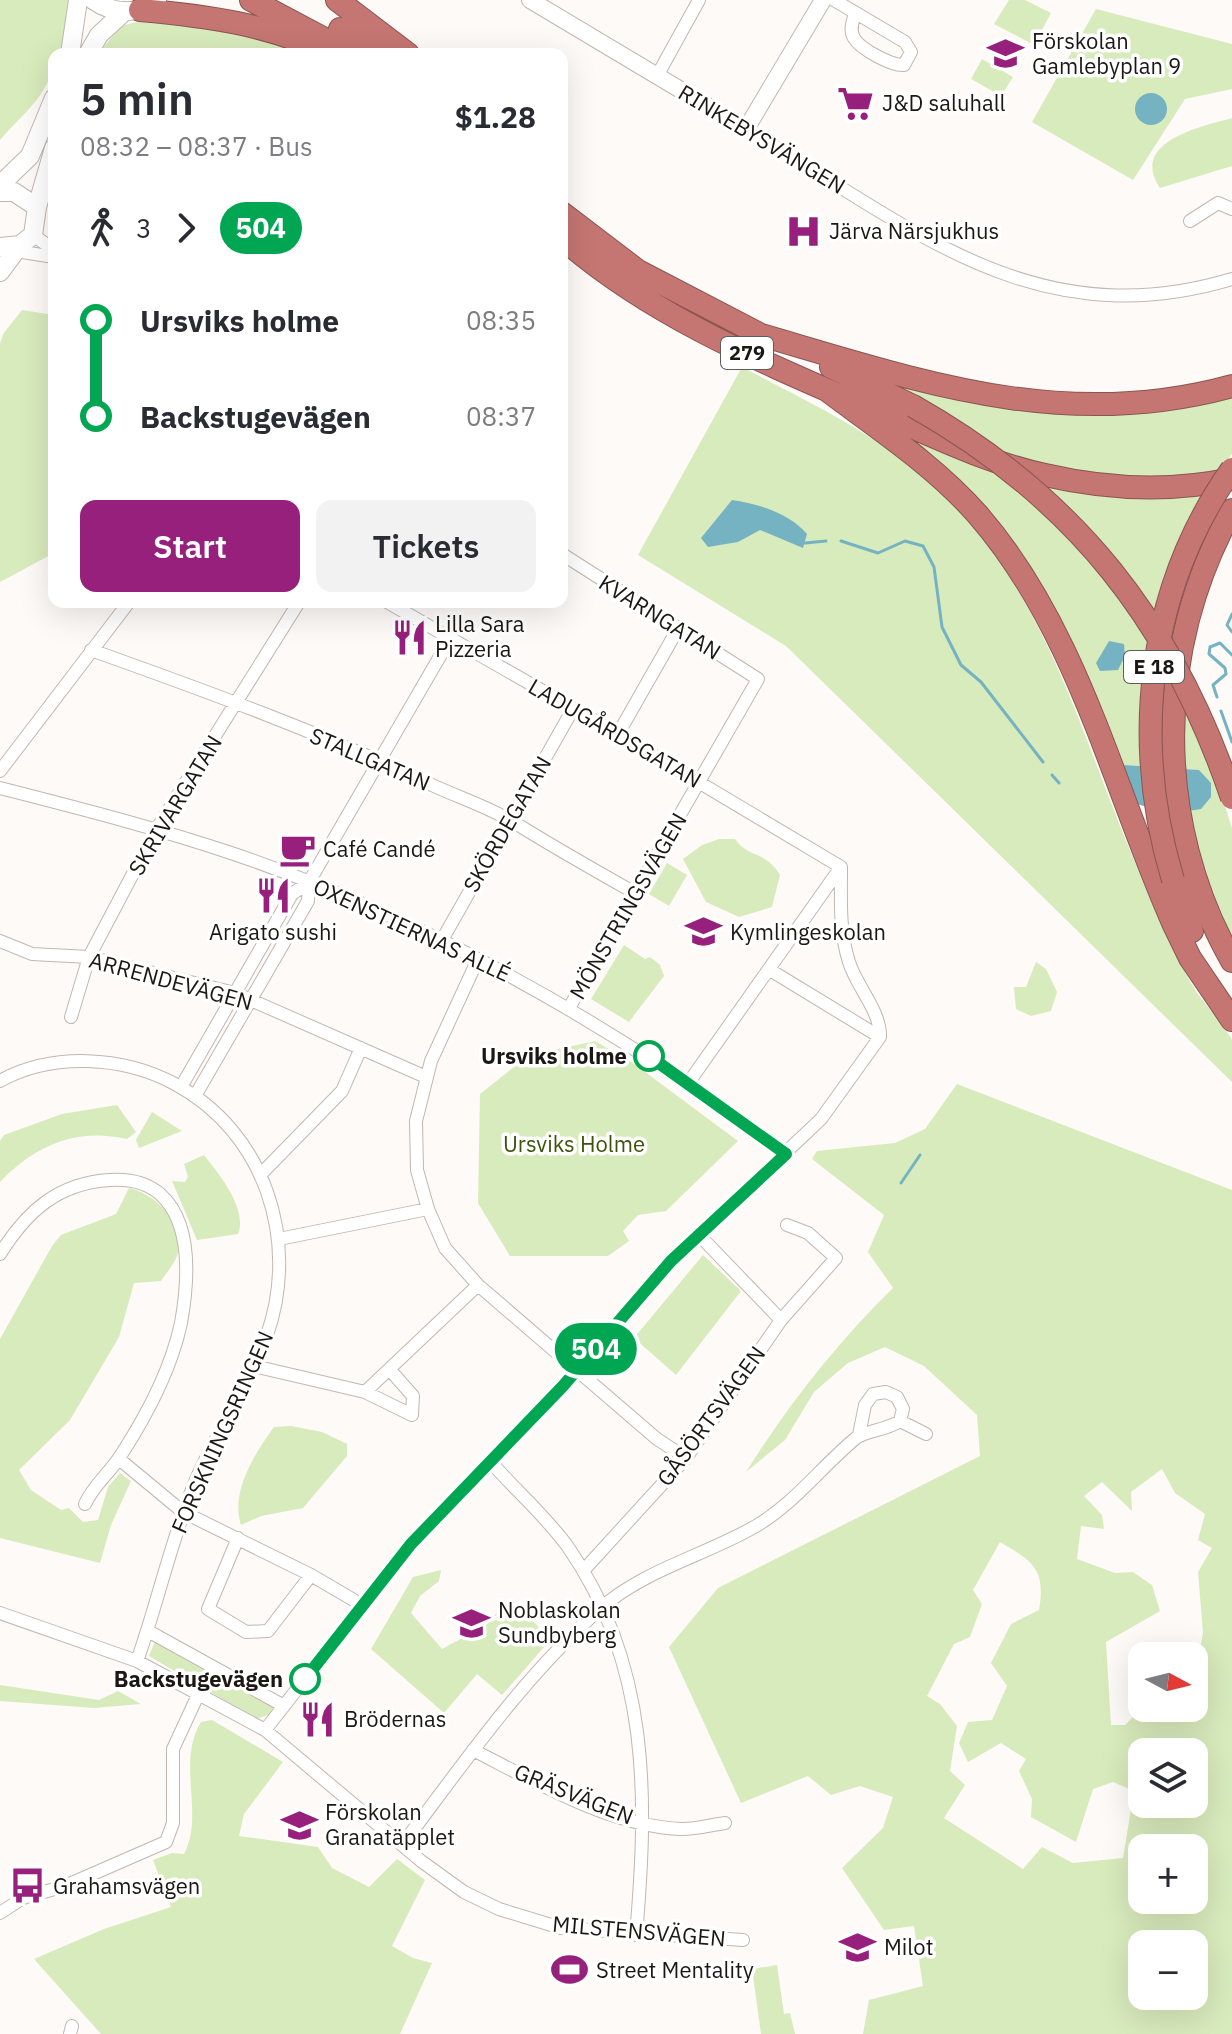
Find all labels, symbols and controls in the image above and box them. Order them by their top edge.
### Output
place label: Förskolan Gamlebyplan 9 [1032,26,1181,80]
school or university icon: Förskolan Gamlebyplan 9 [987,35,1025,73]
text: 5 min [80,70,194,127]
street label: RINKEBYSVÄNGEN [673,77,851,200]
supermarket icon: J&D saluhall [837,84,875,122]
place label: J&D saluhall [882,88,1006,117]
text: $1.28 [455,97,536,136]
text: 08:32 – 08:37 · Bus [80,129,313,163]
icon: walk [80,206,124,250]
icon: forward [164,206,208,250]
text: 504 [236,209,286,246]
text: 3 [136,211,152,245]
hospital icon: Järva Närsjukhus [784,212,822,250]
place label: Järva Närsjukhus [829,216,999,245]
text: Ursviks holme [140,301,339,340]
text: 08:35 [466,303,536,337]
road number: 279 [721,337,773,369]
text: Backstugevägen [140,397,371,436]
text: 08:37 [466,399,536,433]
button: Start [80,500,300,592]
button: Tickets [316,500,536,592]
street label: KVARNGATAN [594,568,727,666]
place label: Lilla Sara Pizzeria [435,609,525,663]
restaurant icon: Lilla Sara Pizzeria [390,618,428,656]
road number: E 18 [1124,651,1184,683]
street label: LADUGÅRDSGATAN [524,671,707,794]
street label: STALLGATAN [306,720,435,797]
street label: SKRIVARGATAN [121,729,228,880]
street label: SKÖRDEGATAN [456,751,557,897]
street label: MÖNSTRINGSVÄGEN [562,807,693,1004]
cafe icon: Café Candé [278,830,316,868]
place label: Café Candé [323,834,435,863]
street label: OXENSTIERNAS ALLÉ [309,871,515,988]
restaurant icon: Arigato sushi [254,877,292,915]
school or university icon: Kymlingeskolan [685,913,723,951]
place label: Arigato sushi [209,917,337,946]
place label: Kymlingeskolan [730,917,886,946]
street label: ARRENDEVÄGEN [86,945,256,1016]
place label: Ursviks holme [481,1041,627,1070]
marker: Ursviks holme [634,1041,664,1071]
park label: Ursviks Holme [503,1129,645,1158]
line badge: 504 [550,1323,642,1375]
street label: FORSKNINGSRINGEN [164,1326,279,1537]
text: 504 [571,1330,621,1367]
street label: GÅSÖRTSVÄGEN [650,1340,771,1492]
place label: Noblaskolan Sundbyberg [498,1595,621,1649]
school or university icon: Noblaskolan Sundbyberg [453,1604,491,1642]
north arrow [1128,1642,1208,1722]
map controls [1128,1642,1208,2010]
place label: Backstugevägen [114,1664,283,1693]
marker: Backstugevägen [290,1664,320,1694]
restaurant icon: Brödernas [299,1700,337,1738]
place label: Brödernas [344,1704,447,1733]
button: layers [1128,1738,1208,1818]
street label: GRÄSVÄGEN [510,1756,638,1831]
place label: Förskolan Granatäpplet [325,1797,455,1851]
school or university icon: Förskolan Granatäpplet [280,1806,318,1844]
button: + [1128,1834,1208,1914]
bus stop icon: Grahamsvägen [8,1867,46,1905]
place label: Grahamsvägen [53,1871,200,1900]
street label: MILSTENSVÄGEN [551,1908,727,1953]
school or university icon: Milot [839,1928,877,1966]
button: − [1128,1930,1208,2010]
place label: Milot [884,1932,933,1961]
sports icon: Street Mentality [551,1951,589,1989]
place label: Street Mentality [596,1955,754,1984]

